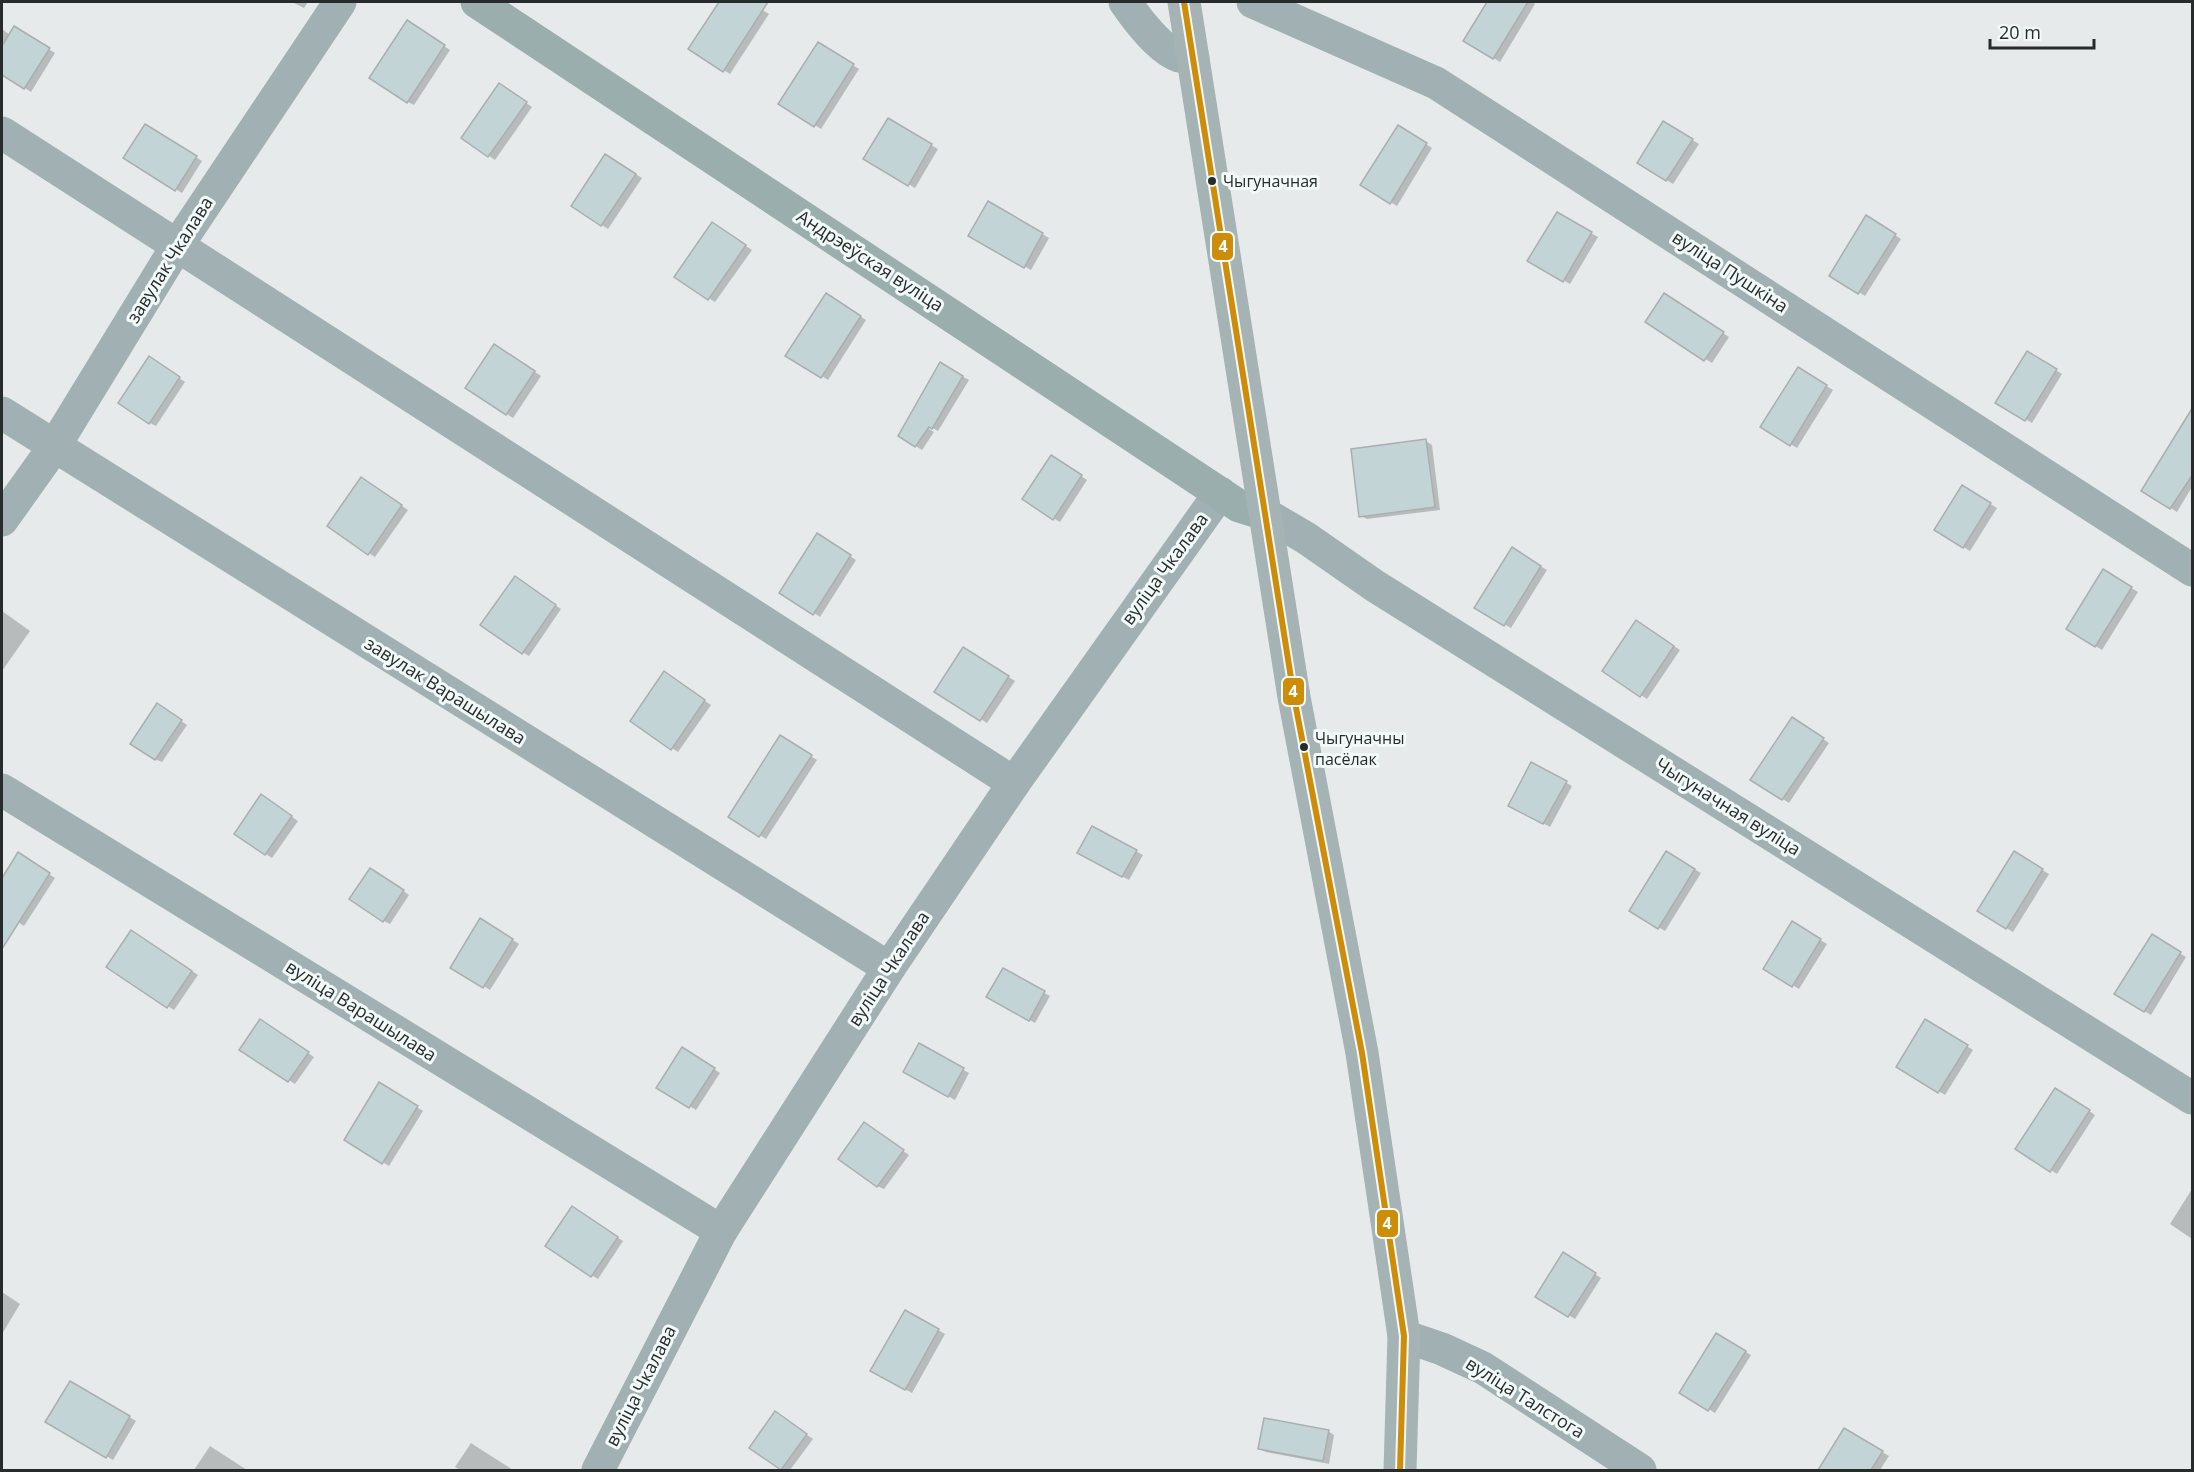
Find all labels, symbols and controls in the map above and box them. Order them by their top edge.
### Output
scale bar [1990,12,2094,50]
text: 20 m [1999,20,2041,44]
place label: Чыгуначная [1223,170,1318,192]
marker: Чыгуначная [1206,175,1218,187]
street label: завулак Чкалава [121,192,218,327]
street label: Андрэеўская вуліца [793,204,948,317]
street label: вуліца Пушкіна [1668,225,1793,318]
line badge: 4 [1211,232,1234,261]
text: 4 [1218,235,1228,257]
street label: вуліца Чкалава [1116,508,1213,629]
street label: завулак Варашылава [361,631,531,749]
line badge: 4 [1282,677,1305,706]
text: 4 [1288,680,1298,702]
place label: Чыгуначны пасёлак [1315,727,1404,770]
marker: Чыгуначны пасёлак [1298,741,1310,753]
street label: Чыгуначная вуліца [1651,752,1806,861]
street label: вуліца Чкалава [842,906,934,1031]
street label: вуліца Варашылава [282,954,441,1066]
line badge: 4 [1376,1209,1399,1238]
text: 4 [1382,1212,1392,1234]
street label: вуліца Чкалава [599,1321,681,1450]
street label: вуліца Талстога [1461,1351,1590,1443]

